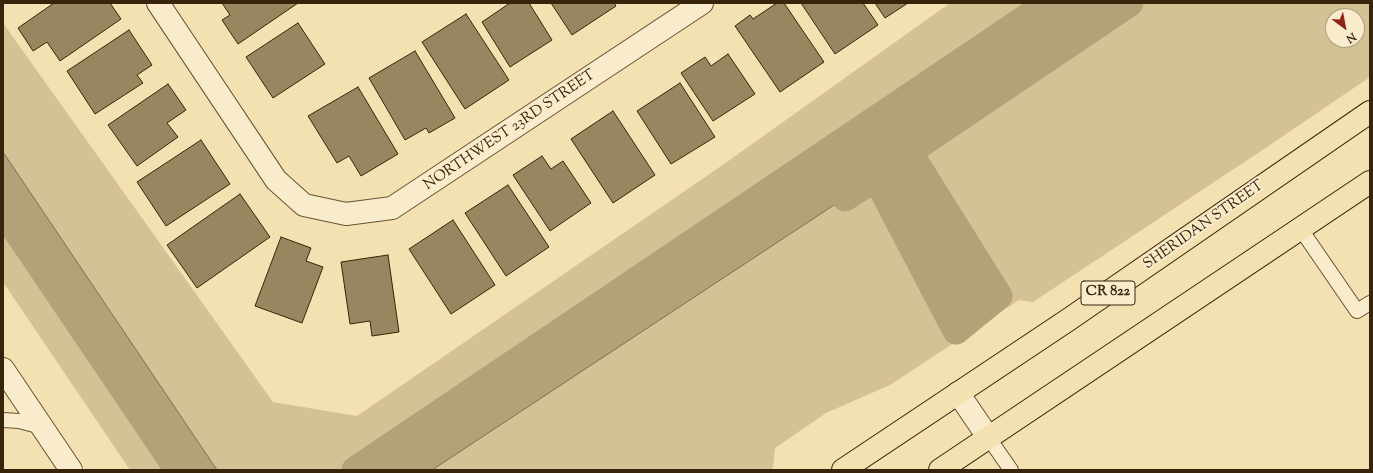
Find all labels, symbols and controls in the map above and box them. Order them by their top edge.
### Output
north arrow [1325,8,1365,48]
text: N [1343,28,1359,46]
street label: NORTHWEST 23RD STREET [421,67,599,195]
street label: SHERIDAN STREET [1140,178,1268,274]
road number: CR 822 [1081,281,1135,305]

